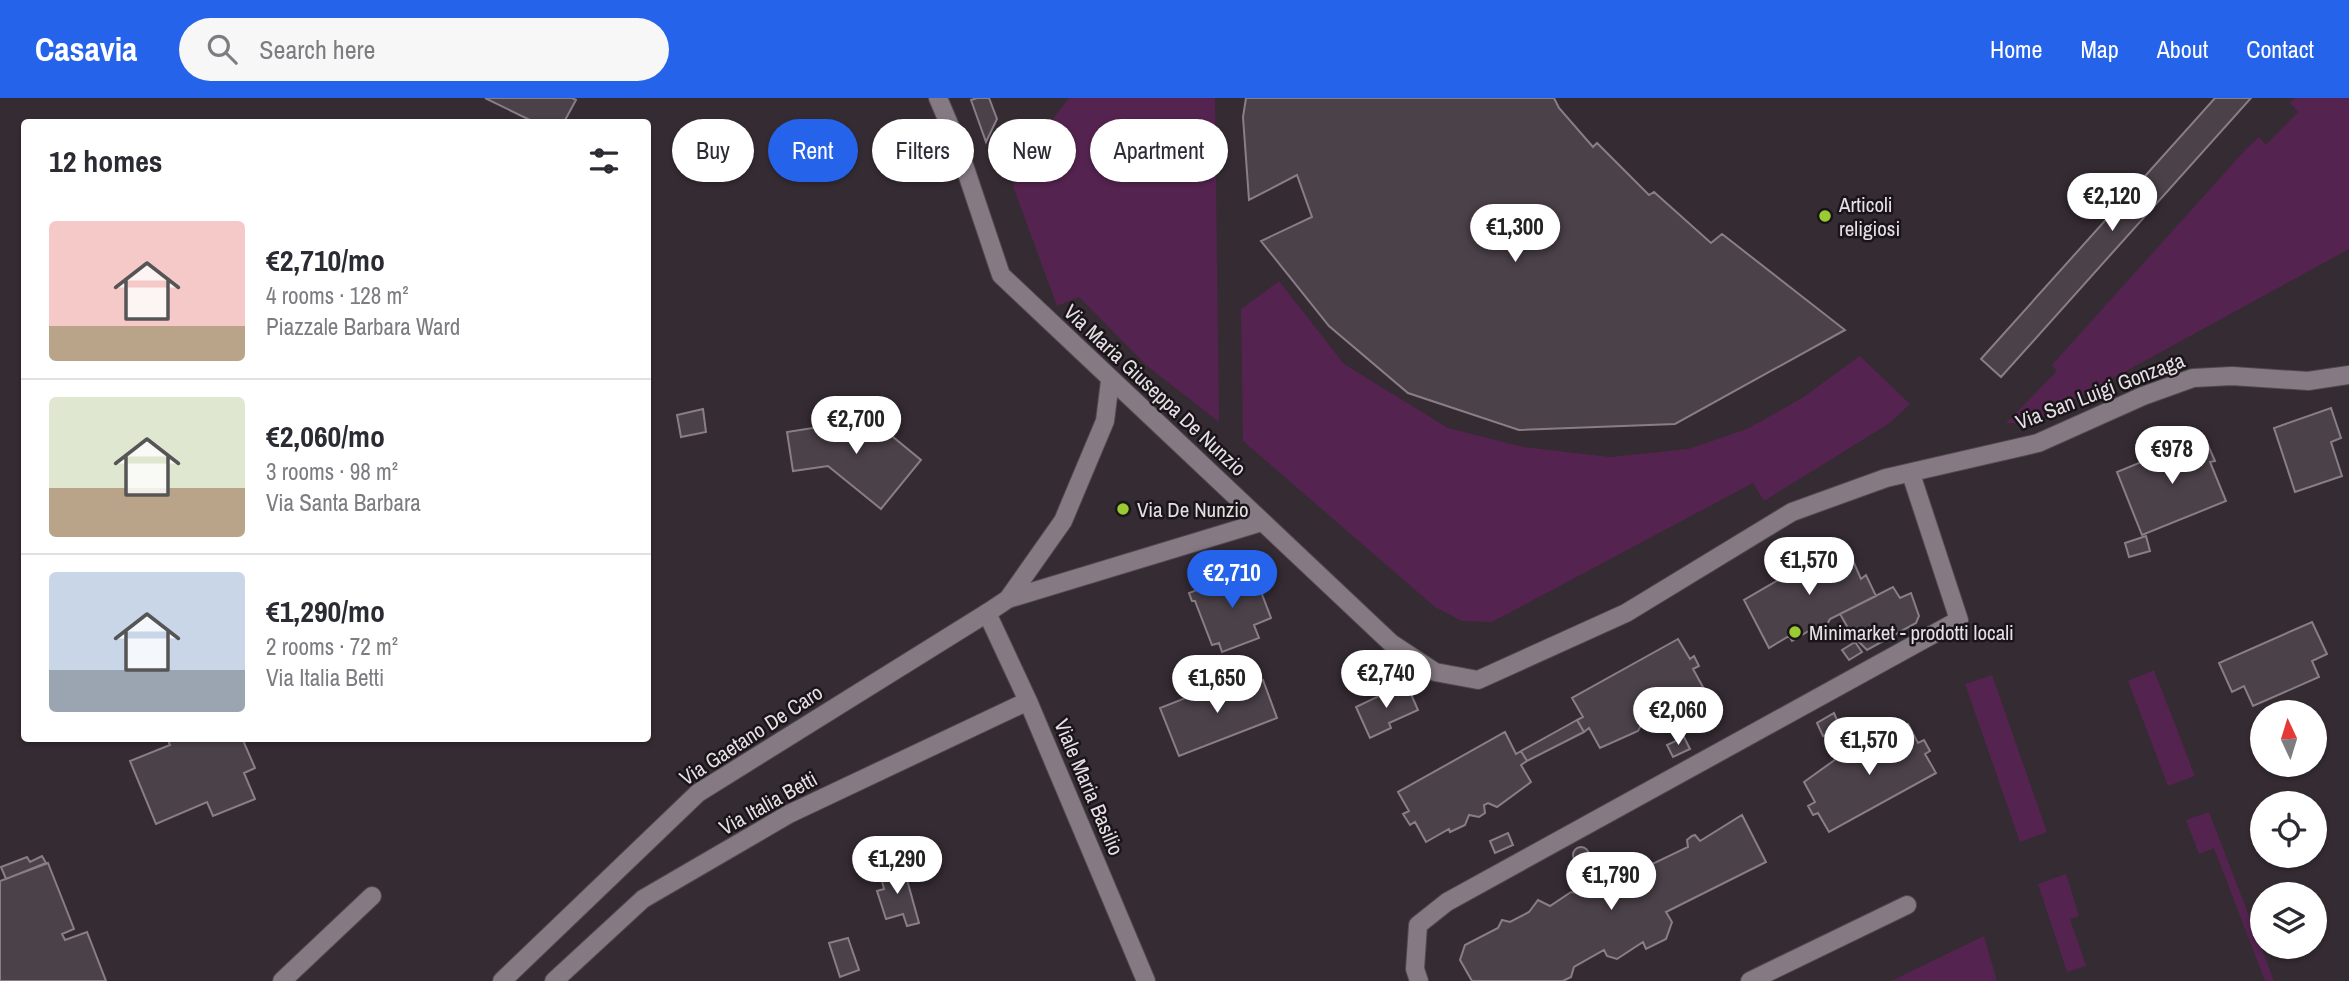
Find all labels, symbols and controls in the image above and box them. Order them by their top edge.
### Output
search box [179,18,669,81]
text: Casavia [35,27,137,71]
icon: search [203,30,241,68]
text: Search here [259,32,375,67]
text: Home [1990,33,2042,65]
text: Map [2080,33,2119,65]
text: About [2157,33,2208,65]
text: Contact [2246,33,2314,65]
chip: Buy [672,119,754,182]
chip: Rent [768,119,858,182]
chip: Filters [872,119,974,182]
chip: New [988,119,1076,182]
chip: Apartment [1090,119,1228,182]
text: 12 homes [49,141,163,181]
icon: filters [585,142,623,180]
pin: €2,120 [2055,174,2169,233]
text: €2,120 [2083,180,2141,211]
place label: Articoli religiosi [1838,190,1900,243]
pin: €1,300 [1458,204,1572,264]
marker: Articoli religiosi [1817,208,1833,224]
text: €1,300 [1486,211,1544,242]
text: €2,710/mo [266,240,385,280]
icon: home [105,249,189,333]
text: 4 rooms · 128 m² [266,280,409,311]
street label: Via Maria Giuseppa De Nunzio [1057,298,1253,482]
text: Piazzale Barbara Ward [266,311,460,342]
street label: Via San Luigi Gonzaga [2011,345,2189,437]
pin: €2,700 [799,396,913,456]
text: €2,700 [827,403,885,434]
text: €2,060/mo [266,416,385,456]
icon: home [105,425,189,509]
pin: €978 [2131,426,2213,486]
text: €978 [2151,433,2193,464]
text: 3 rooms · 98 m² [266,456,398,487]
text: Via Santa Barbara [266,487,421,518]
place label: Via De Nunzio [1137,495,1249,524]
marker: Via De Nunzio [1115,501,1131,517]
pin: €1,570 [1752,538,1866,597]
text: €1,570 [1780,544,1838,575]
pin: €2,710 [1175,550,1289,610]
text: €2,710 [1203,557,1261,588]
text: €1,290/mo [266,591,385,631]
icon: home [105,600,189,684]
place label: Minimarket - prodotti locali [1809,618,2014,647]
marker: Minimarket - prodotti locali [1787,624,1803,640]
text: 2 rooms · 72 m² [266,631,398,662]
pin: €2,740 [1329,650,1443,710]
pin: €1,650 [1160,656,1274,715]
text: €2,740 [1357,657,1415,688]
text: Via Italia Betti [266,662,384,693]
text: €1,650 [1188,662,1246,693]
street label: Via Gaetano De Caro [674,678,828,792]
pin: €2,060 [1621,688,1735,747]
text: €2,060 [1649,694,1707,725]
north arrow [2250,700,2328,777]
map controls [2250,700,2327,959]
street label: Viale Maria Basilio [1047,715,1131,859]
pin: €1,570 [1812,718,1926,777]
text: €1,570 [1840,724,1898,755]
street label: Via Italia Betti [714,764,822,842]
button: locate [2250,791,2327,868]
pin: €1,290 [840,836,954,896]
text: €1,290 [868,843,926,874]
pin: €1,790 [1554,852,1668,912]
text: €1,790 [1582,859,1640,890]
button: layers [2250,882,2327,959]

